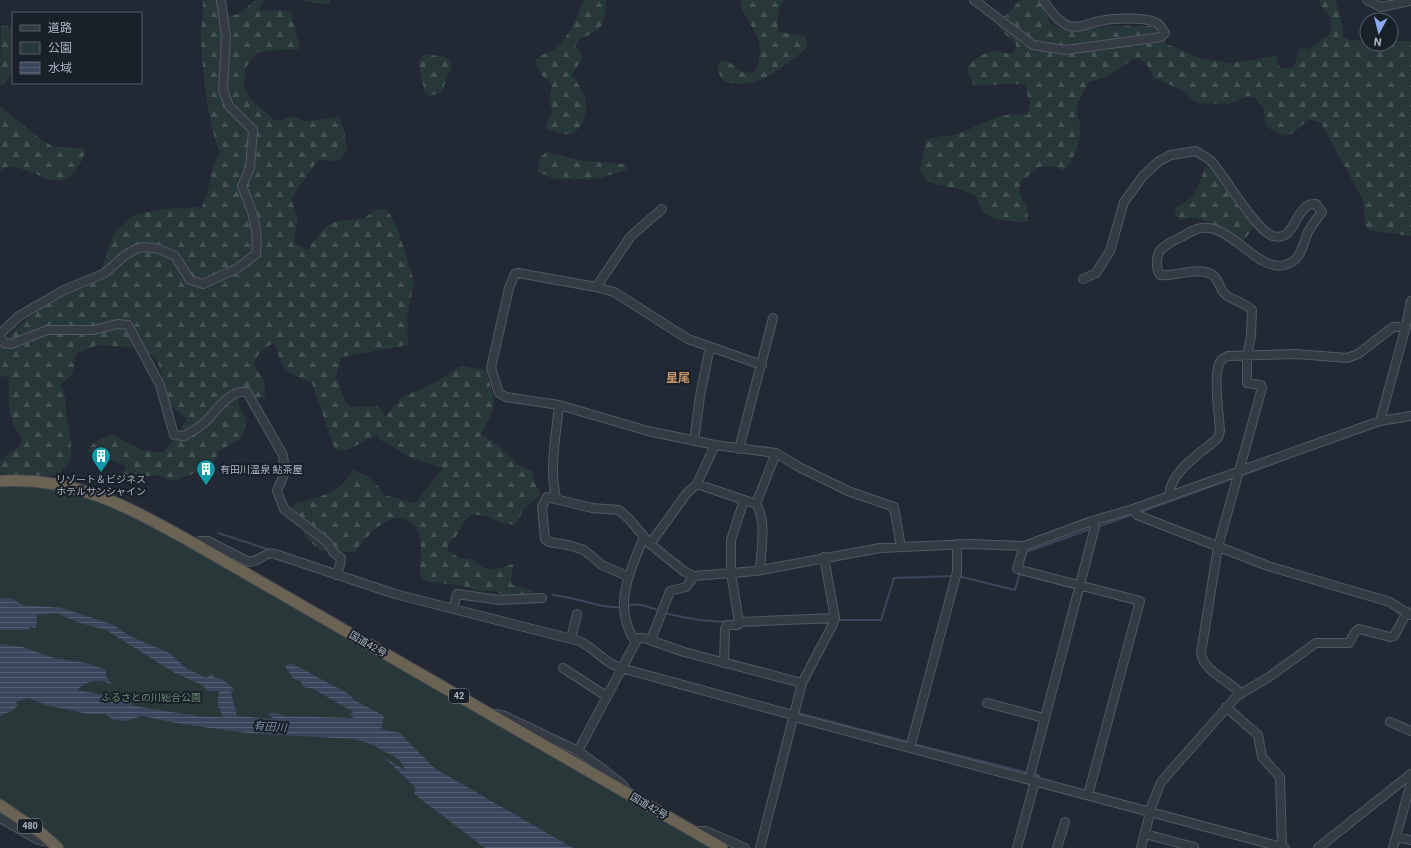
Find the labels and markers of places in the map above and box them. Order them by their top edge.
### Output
building icon: リゾート＆ビジネス ホテルサンシャイン [90,445,112,473]
building icon: 有田川温泉 鮎茶屋 [195,458,217,486]
place label: 有田川温泉 鮎茶屋 [220,464,302,475]
place label: リゾート＆ビジネス ホテルサンシャイン [56,474,146,497]

